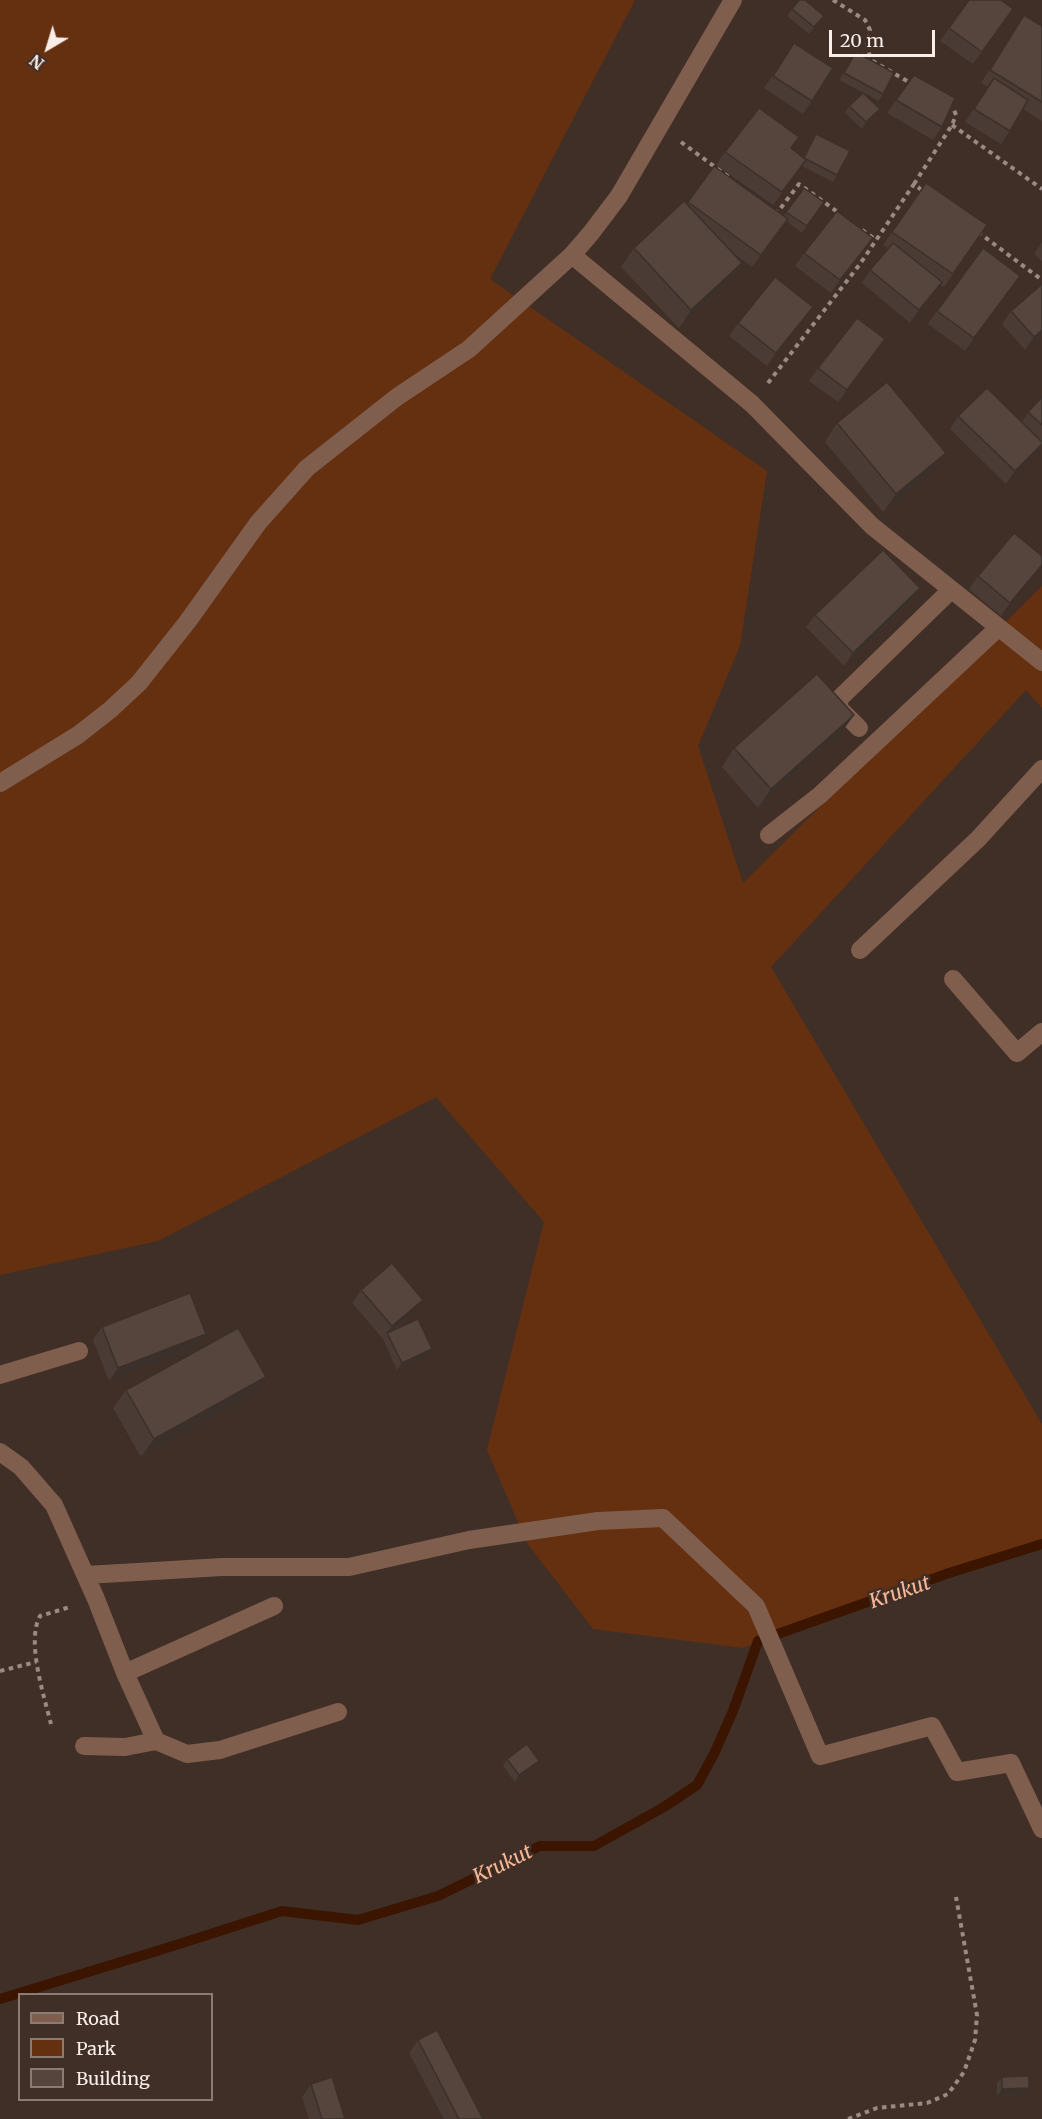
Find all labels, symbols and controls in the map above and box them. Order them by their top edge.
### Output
north arrow [18,18,78,78]
scale bar [832,18,938,56]
text: 20 m [840,29,884,52]
text: N [26,50,48,74]
water label: Krukut [866,1571,934,1615]
water label: Krukut [470,1840,536,1890]
legend [18,1993,213,2101]
text: Road [76,2007,120,2030]
text: Park [76,2037,116,2060]
text: Building [76,2067,150,2090]

